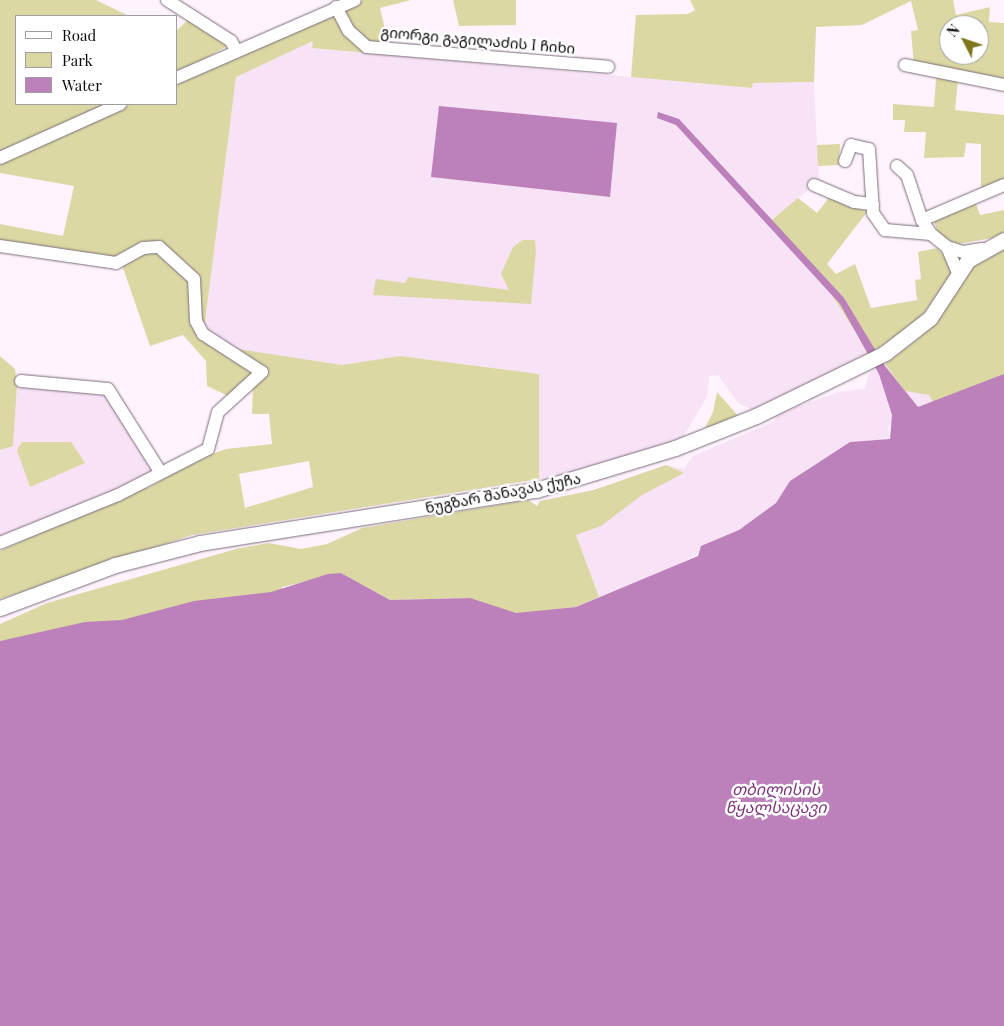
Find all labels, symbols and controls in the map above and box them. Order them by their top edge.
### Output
legend [15,15,178,105]
north arrow [939,15,989,65]
text: N [943,20,964,41]
street label: გიორგი გაგილაძის I ჩიხი [380,23,576,57]
text: Road [62,25,96,45]
text: Park [62,50,93,70]
text: Water [62,75,102,95]
street label: ნუგზარ შანავას ქუჩა [424,469,582,517]
water label: თბილისის წყალსაცავი [726,779,826,817]

